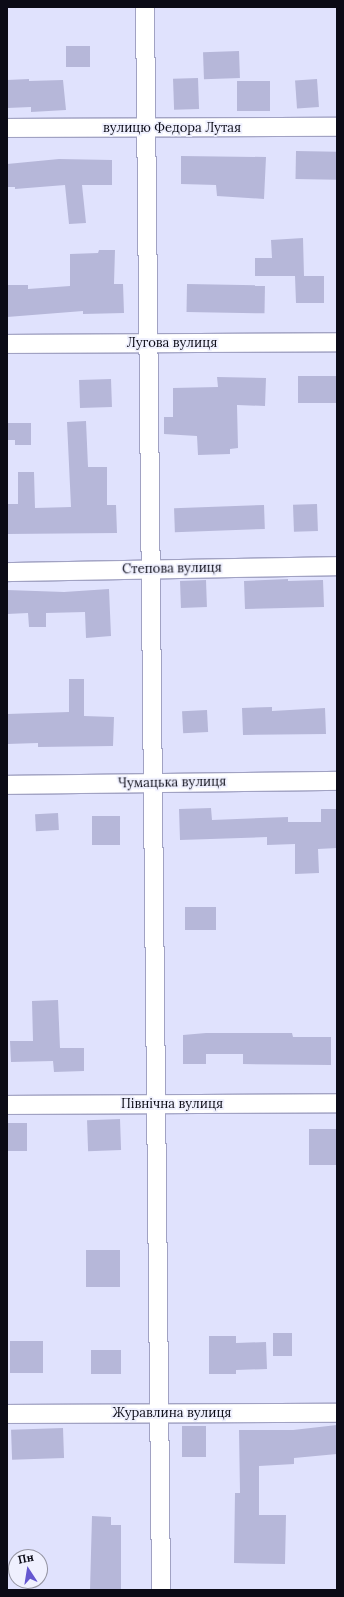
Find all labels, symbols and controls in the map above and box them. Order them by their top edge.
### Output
street label: вулицю Федора Лутая [103,120,241,136]
street label: Лугова вулиця [127,335,217,351]
street label: Степова вулиця [122,560,222,578]
street label: Чумацька вулиця [118,774,226,792]
street label: Північна вулиця [121,1096,223,1112]
street label: Журавлина вулиця [113,1405,231,1421]
north arrow [8,1549,48,1589]
text: Пн [16,1550,35,1567]

